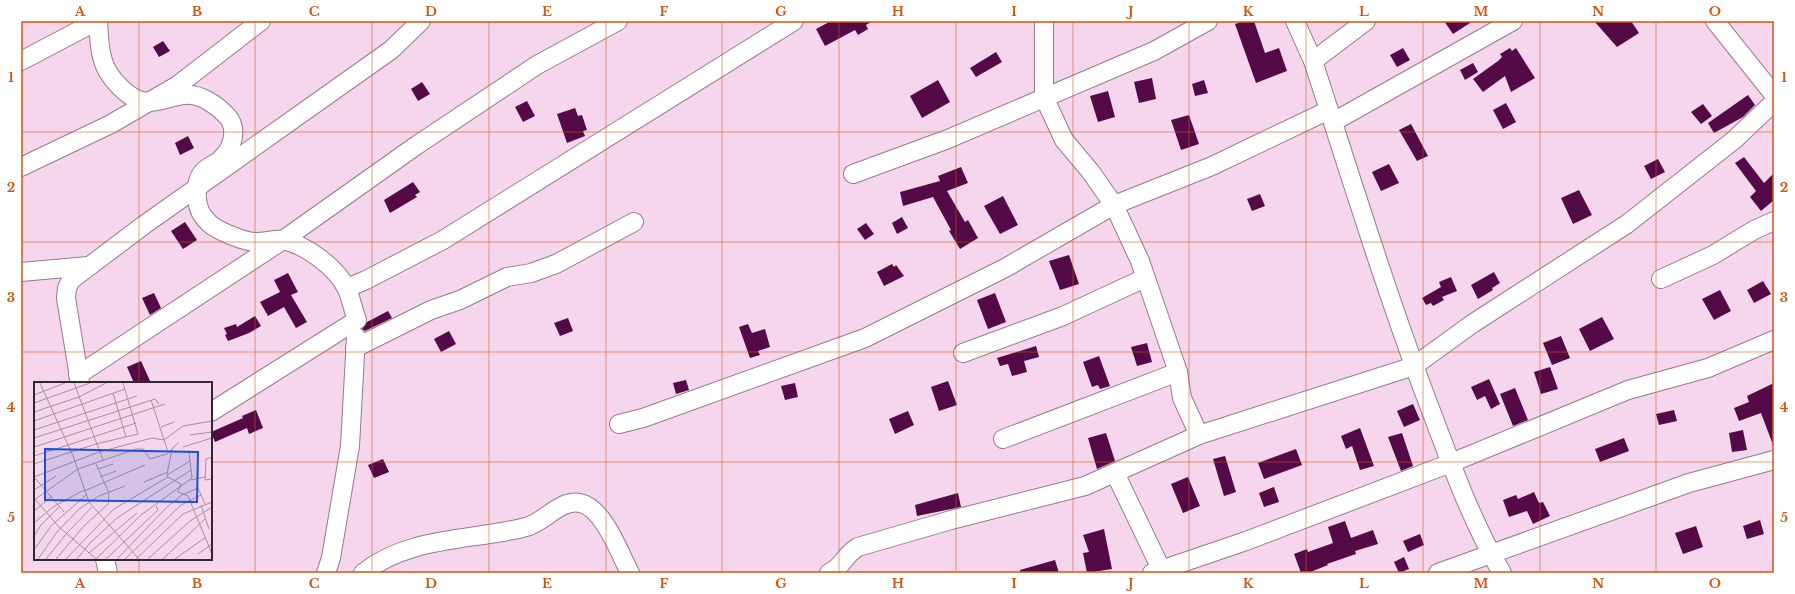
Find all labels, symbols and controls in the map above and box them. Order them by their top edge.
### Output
text: A [74,3,86,20]
text: B [192,3,202,20]
text: C [309,3,320,20]
text: D [425,3,437,20]
text: E [542,3,552,20]
text: F [660,3,669,20]
text: G [775,3,787,20]
text: H [892,3,904,20]
text: I [1011,3,1017,20]
text: J [1125,3,1134,20]
text: K [1243,3,1254,20]
text: L [1359,3,1369,20]
text: M [1474,3,1489,20]
text: N [1592,3,1604,20]
text: O [1709,3,1721,20]
text: 1 [8,69,14,86]
text: 1 [1781,69,1787,86]
text: 2 [7,179,15,196]
text: 2 [1780,179,1788,196]
text: 3 [7,289,15,306]
text: 3 [1780,289,1788,306]
inset map [34,382,212,560]
text: 4 [7,399,16,416]
text: 4 [1780,399,1789,416]
text: 5 [7,509,15,526]
text: 5 [1780,509,1788,526]
text: A [74,575,86,592]
text: B [192,575,202,592]
text: C [309,575,320,592]
text: D [425,575,437,592]
text: E [542,575,552,592]
text: F [660,575,669,592]
text: G [775,575,787,592]
text: H [892,575,904,592]
text: I [1011,575,1017,592]
text: J [1125,575,1134,592]
text: K [1243,575,1254,592]
text: L [1359,575,1369,592]
text: M [1474,575,1489,592]
text: N [1592,575,1604,592]
text: O [1709,575,1721,592]

